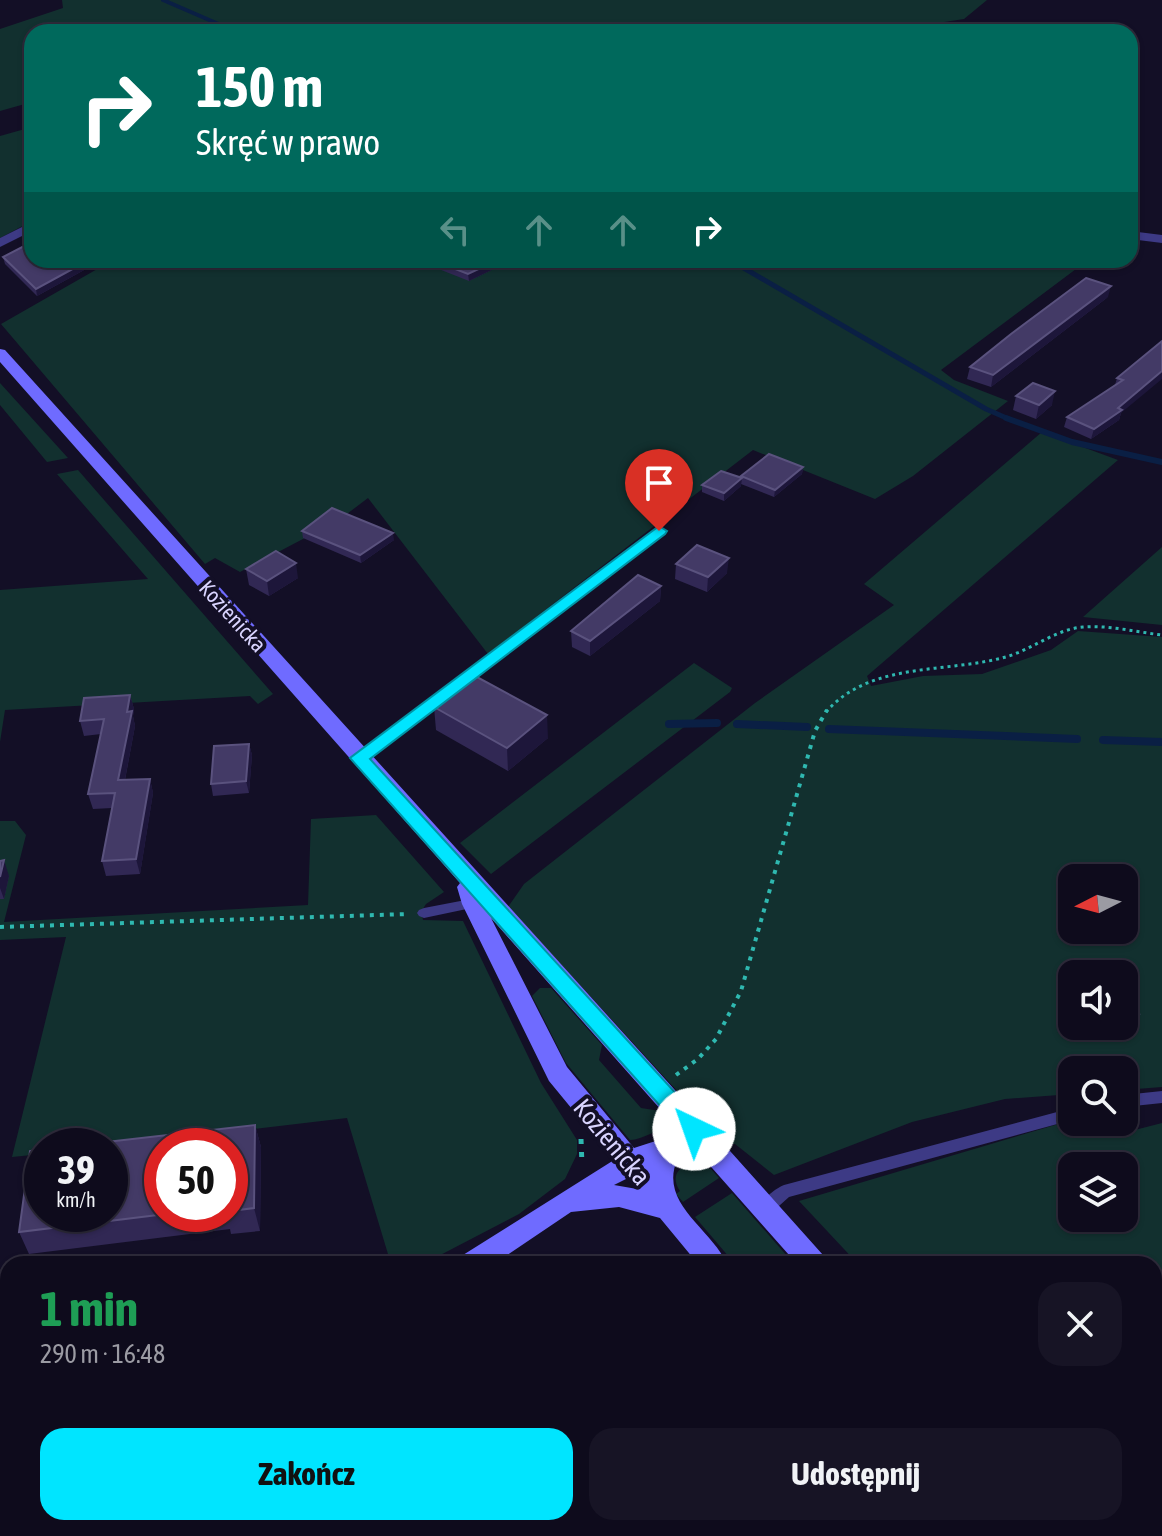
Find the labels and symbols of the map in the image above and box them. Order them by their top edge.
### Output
pin [625,449,693,531]
street label: Kozienicka [194,575,272,657]
north arrow [1058,864,1138,944]
position arrow [652,1087,736,1171]
street label: Kozienicka [567,1093,657,1191]
speed limit sign: 50 [144,1128,248,1232]

